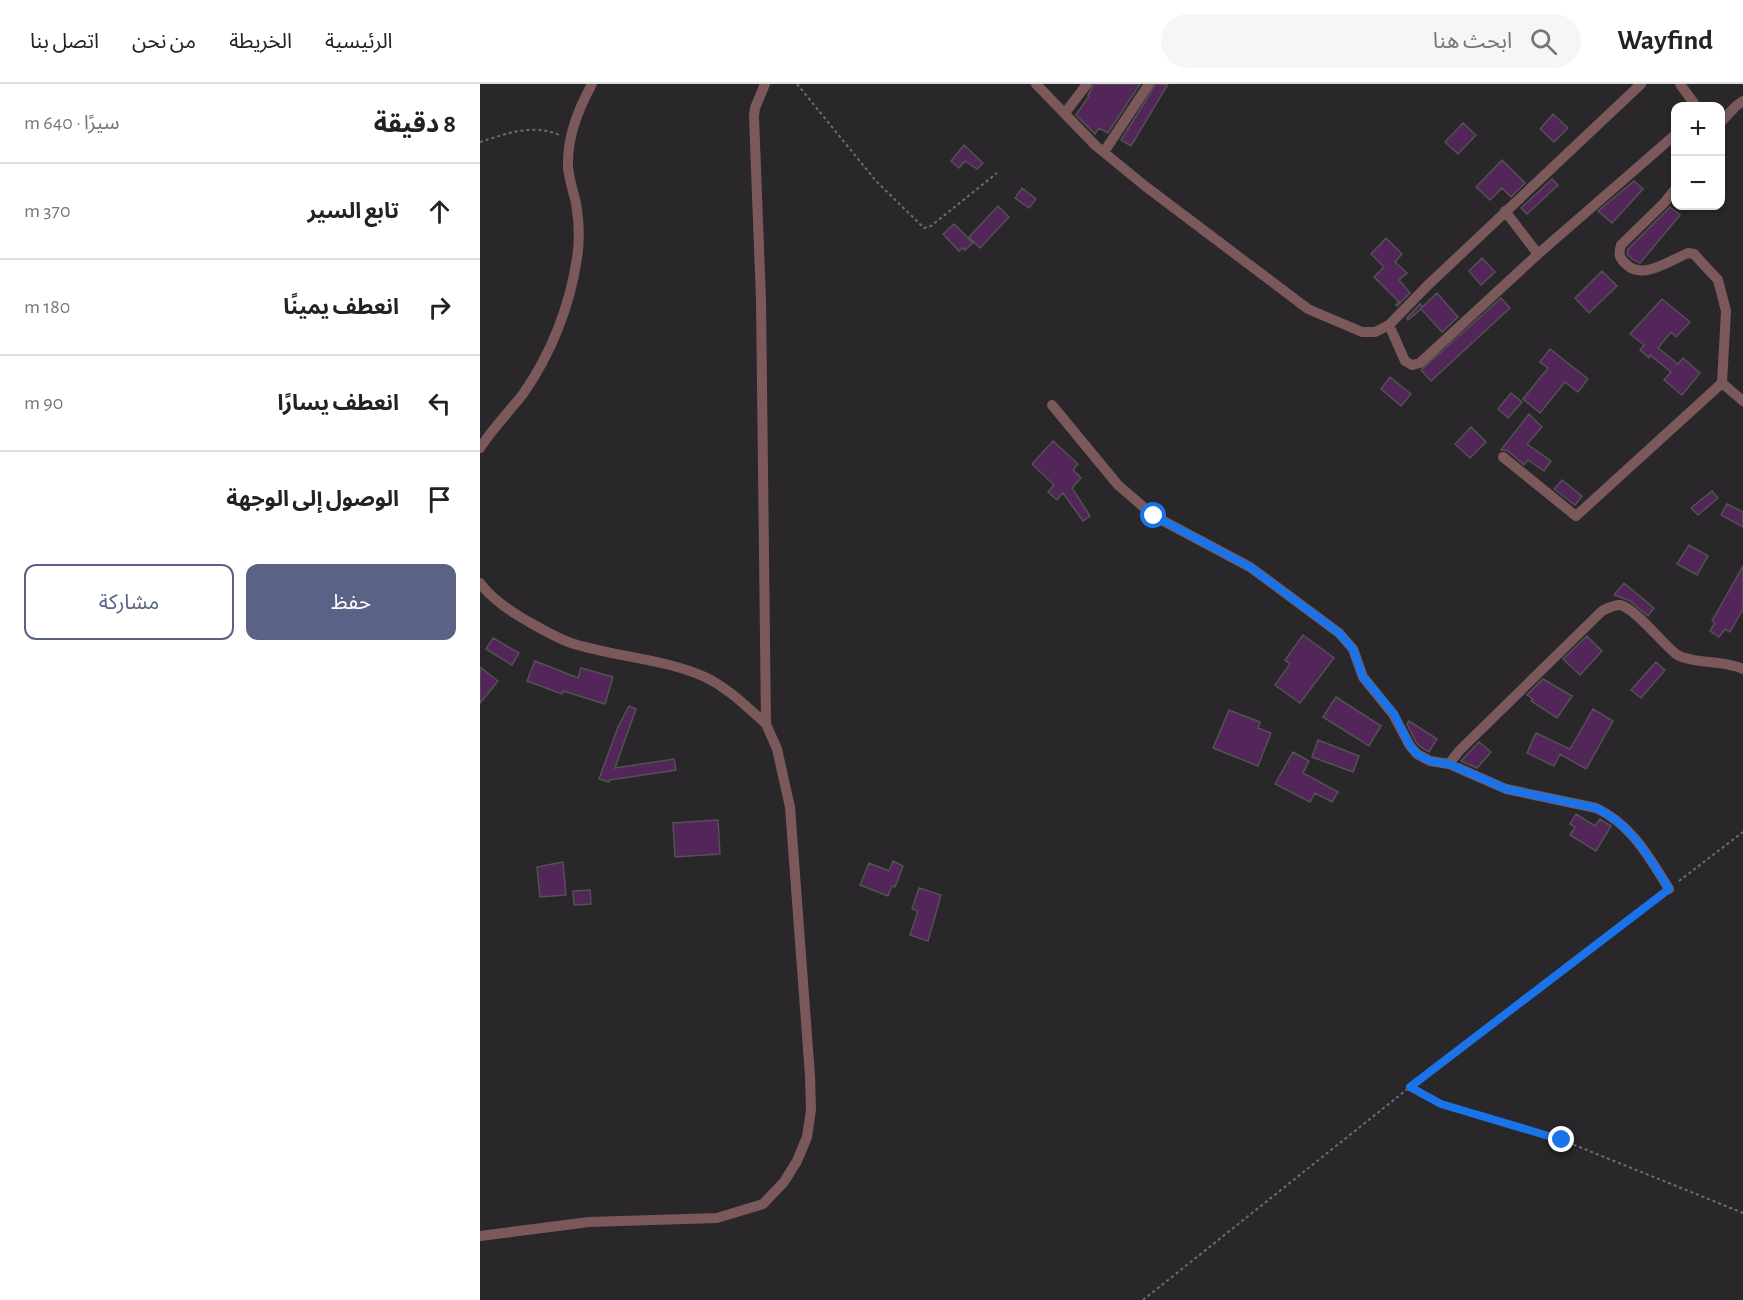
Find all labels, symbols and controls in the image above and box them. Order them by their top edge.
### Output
search box [1161,14,1581,68]
icon: search [1527,25,1560,58]
text: Wayfind [1617,27,1713,55]
text: ابحث هنا [1433,30,1512,52]
text: اتصل بنا [30,31,99,52]
text: من نحن [132,31,196,52]
text: الخريطة [229,31,292,52]
text: الرئيسية [325,31,393,52]
map controls [1671,102,1725,210]
button: + [1671,102,1725,156]
text: 8 دقيقة [374,111,456,137]
text: سيرًا · 640 m [24,113,119,133]
button: − [1671,156,1725,210]
icon: ahead [423,195,456,228]
text: تابع السير [307,200,399,222]
text: 370 m [24,201,70,221]
icon: right [423,291,456,324]
text: انعطف يمينًا [283,296,399,318]
text: 180 m [24,297,70,317]
icon: left [423,387,456,420]
text: انعطف يسارًا [277,392,399,414]
text: 90 m [24,393,63,413]
icon: arrive [423,483,456,516]
text: الوصول إلى الوجهة [226,488,399,510]
route start [1140,502,1166,528]
button: مشاركة [24,564,234,640]
button: حفظ [246,564,456,640]
route end [1548,1126,1574,1152]

